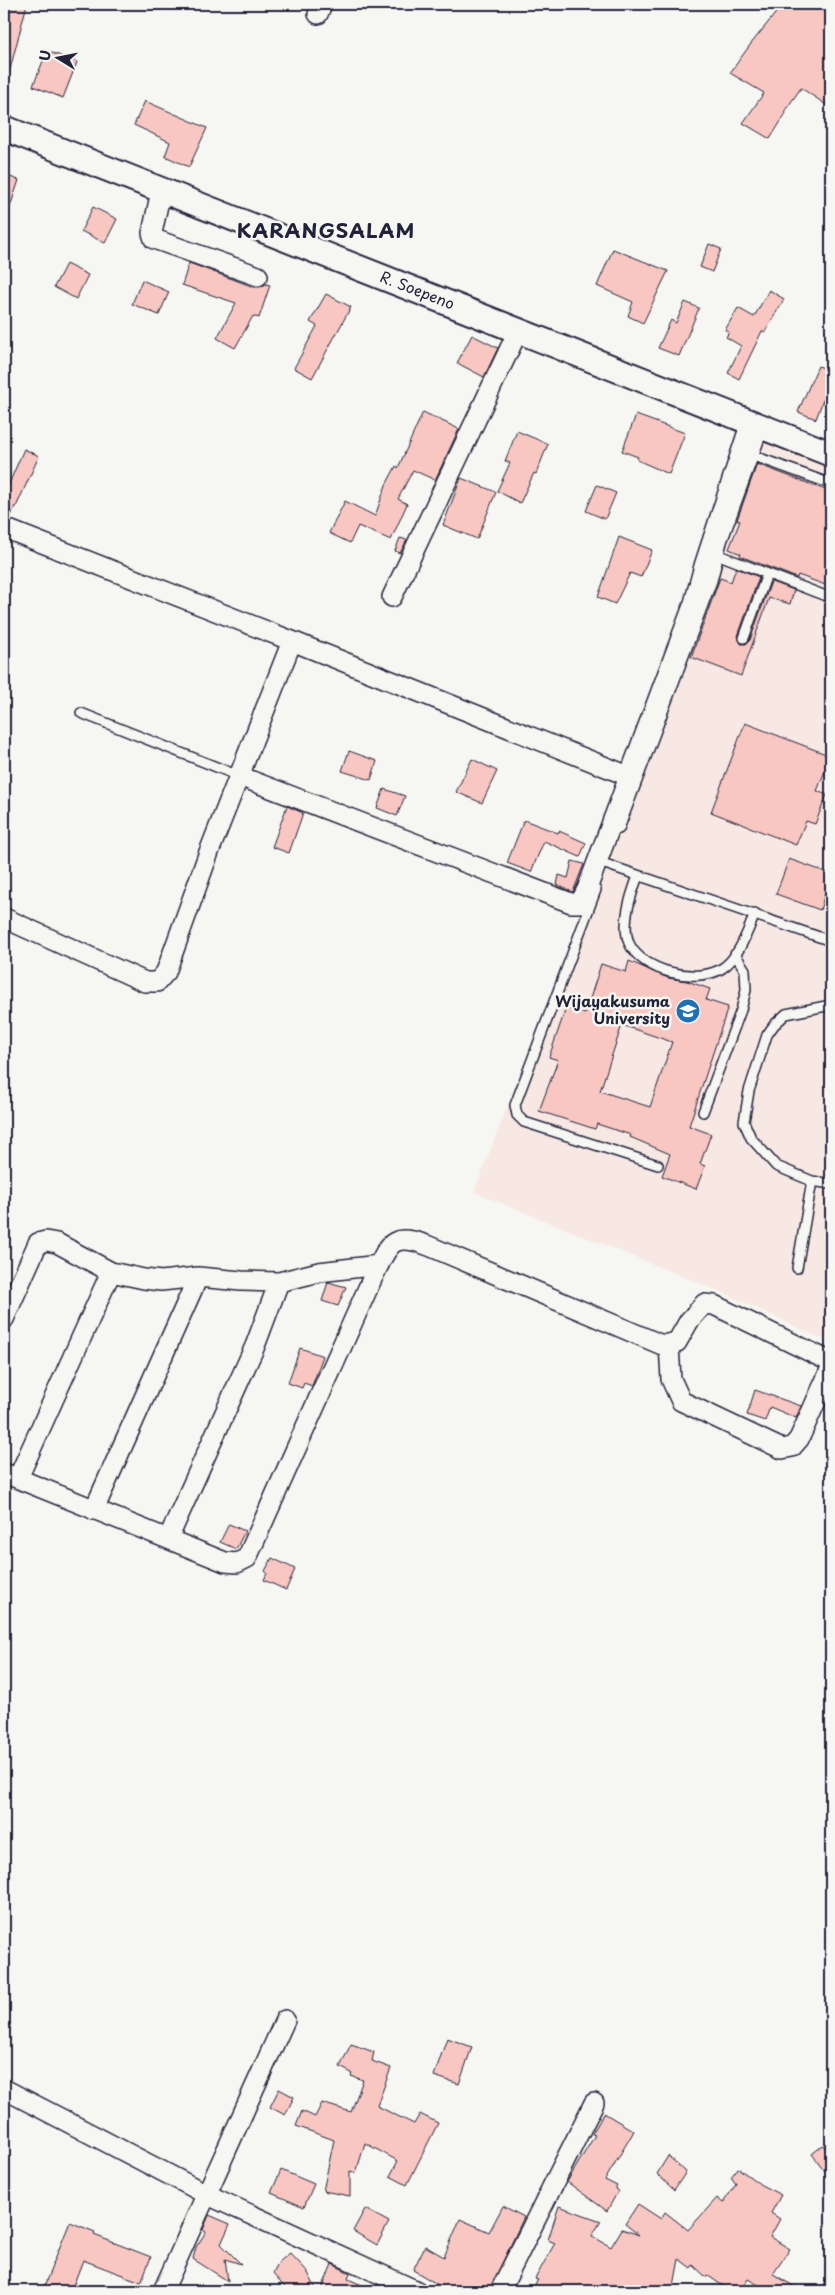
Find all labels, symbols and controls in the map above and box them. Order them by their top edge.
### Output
north arrow [32,32,82,82]
text: U [33,49,56,63]
district label: KARANGSALAM [237,215,415,245]
street label: R. Soepeno [377,264,458,315]
place label: Wijayakusuma University [555,989,670,1029]
school or university icon: Wijayakusuma University [675,998,701,1024]

